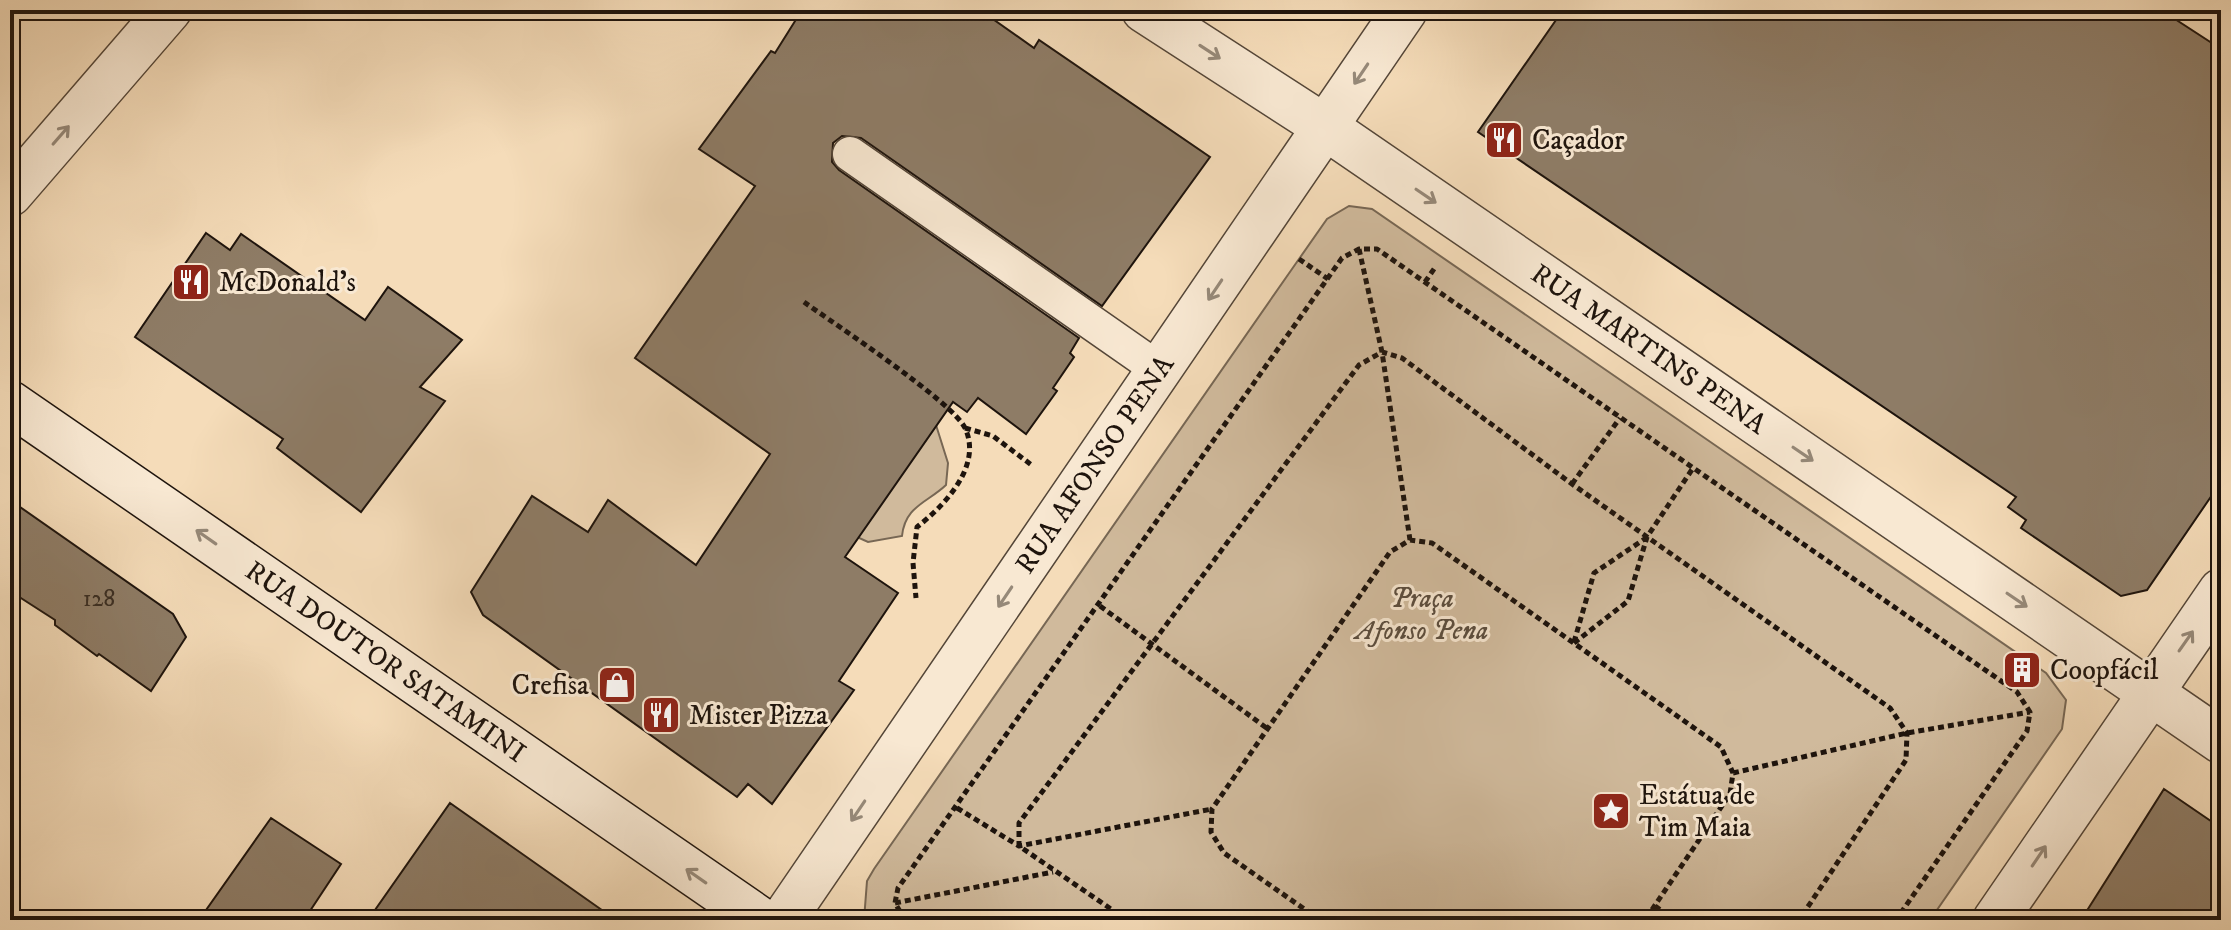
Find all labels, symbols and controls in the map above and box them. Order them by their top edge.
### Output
one-way arrow [1198,45,1221,61]
one-way arrow [1353,63,1369,85]
restaurant icon: Caçador [1483,119,1525,161]
place label: Caçador [1532,123,1625,158]
one-way arrow [52,126,70,146]
one-way arrow [1415,188,1437,204]
street label: RUA MARTINS PENA [1524,256,1774,442]
restaurant icon: McDonald's [170,261,212,303]
place label: McDonald's [219,265,356,300]
one-way arrow [1207,278,1223,301]
street label: RUA AFONSO PENA [1007,347,1182,580]
one-way arrow [1791,445,1813,462]
one-way arrow [195,529,217,546]
street label: RUA DOUTOR SATAMINI [239,553,532,770]
park label: Praça Afonso Pena [1353,581,1488,648]
house number: 128 [83,584,115,614]
one-way arrow [997,585,1013,607]
one-way arrow [2006,592,2028,608]
one-way arrow [2178,631,2194,653]
building icon: Coopfácil [2001,649,2043,691]
place label: Coopfácil [2050,653,2159,688]
shop icon: Crefisa [596,664,638,706]
place label: Crefisa [511,668,589,703]
restaurant icon: Mister Pizza [640,694,682,736]
place label: Mister Pizza [689,698,828,733]
place label: Estátua de Tim Maia [1639,778,1755,845]
place icon: Estátua de Tim Maia [1590,790,1632,832]
one-way arrow [850,800,866,822]
one-way arrow [2031,845,2047,867]
one-way arrow [686,868,708,884]

